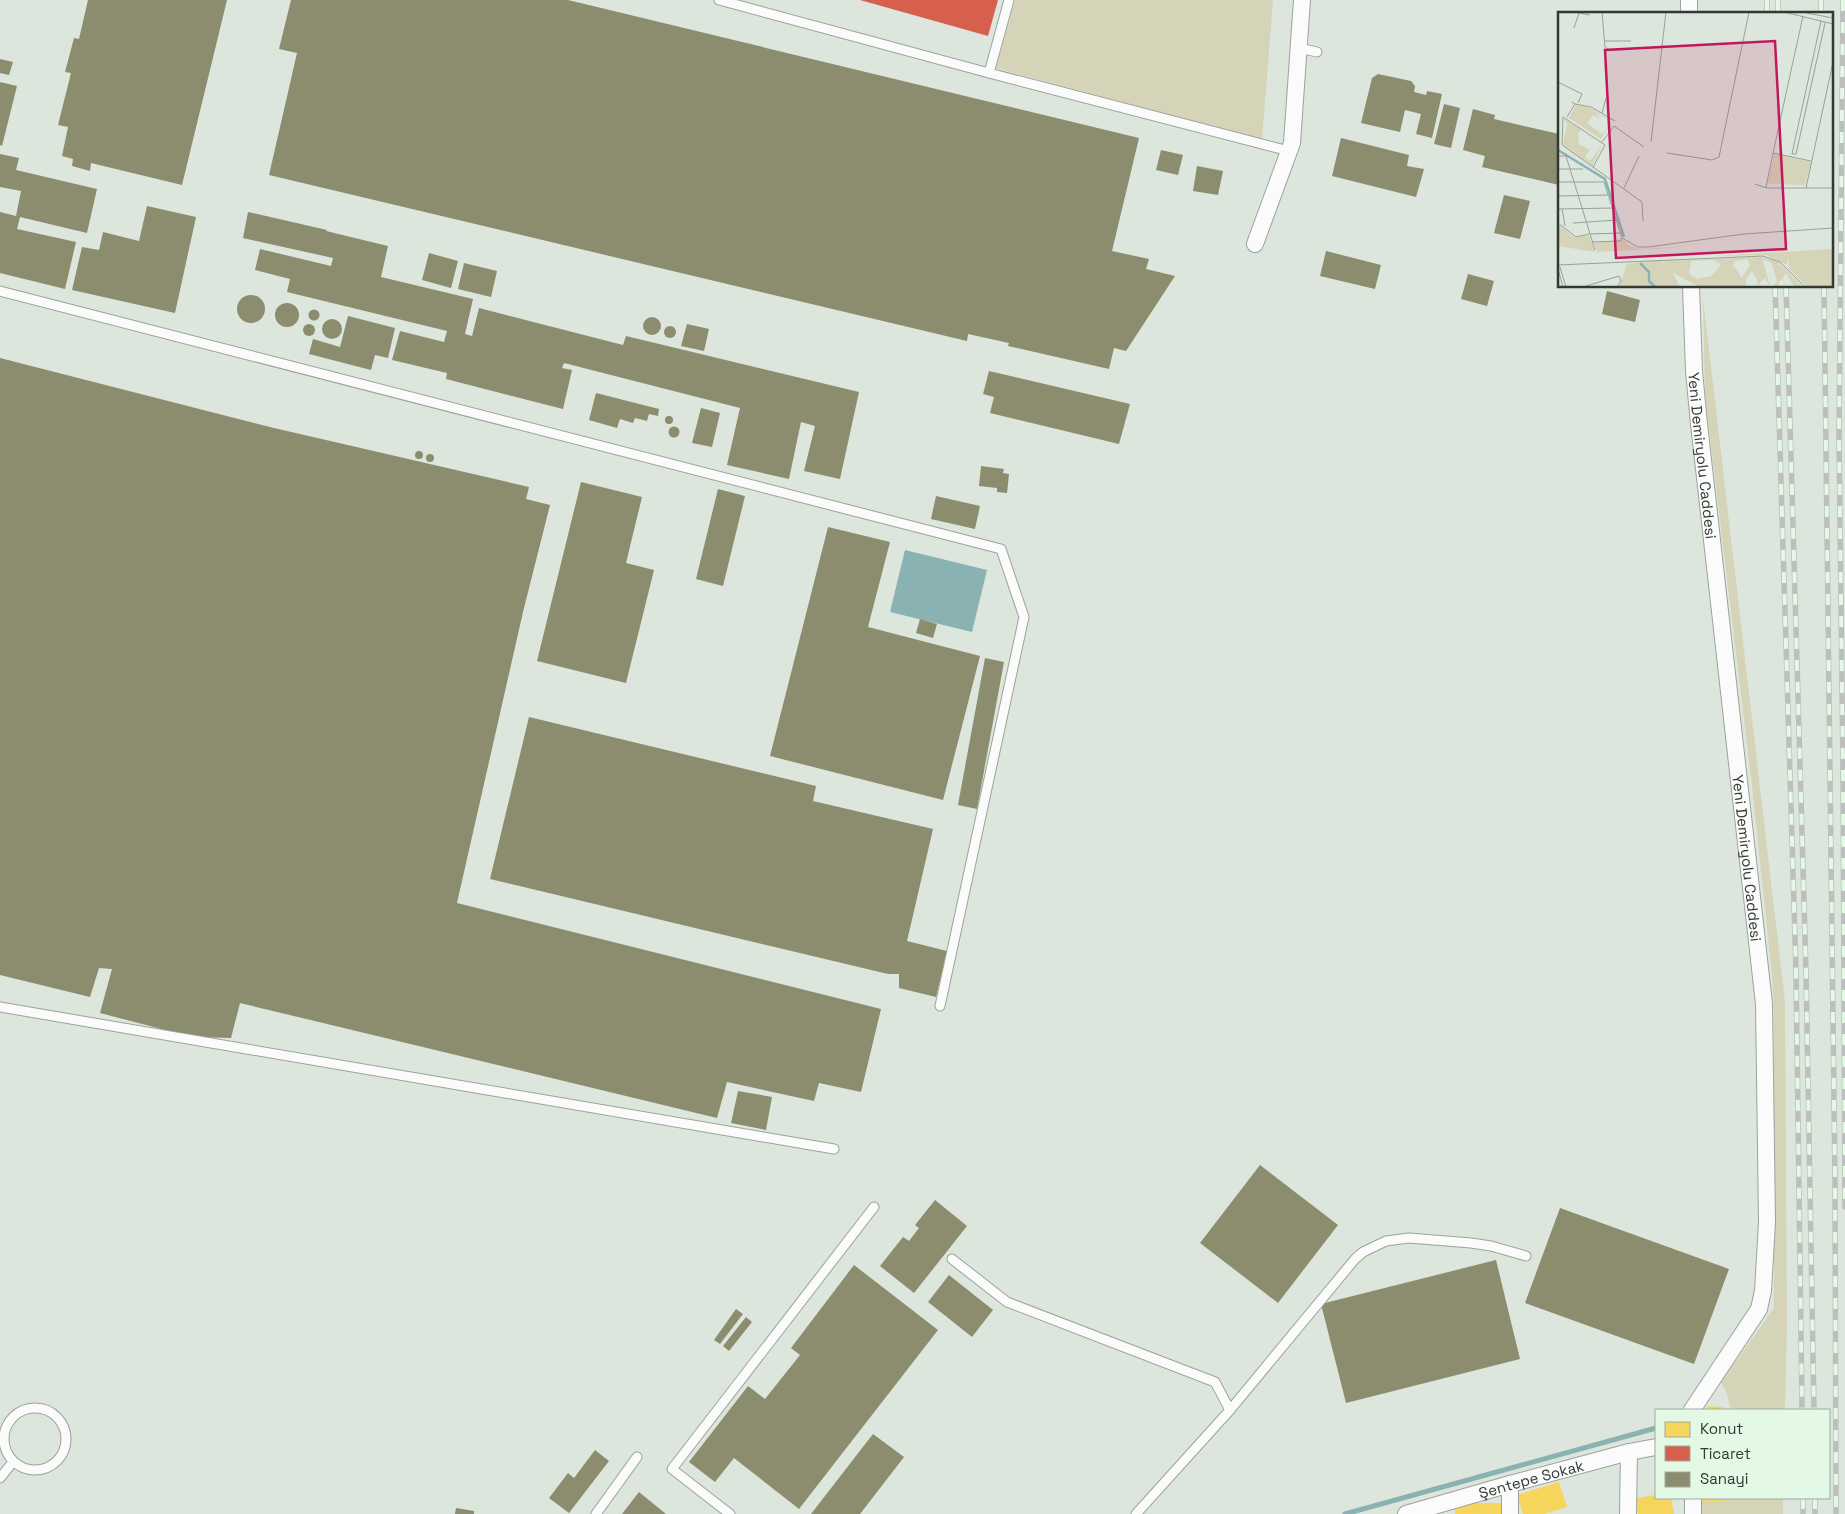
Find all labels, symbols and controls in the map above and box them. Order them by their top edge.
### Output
inset map [1558,12,1832,288]
street label: Yeni Demiryolu Caddesi [1685,371,1721,540]
street label: Yeni Demiryolu Caddesi [1729,774,1766,942]
legend [1655,1409,1830,1499]
text: Konut [1700,1419,1743,1438]
text: Ticaret [1700,1444,1751,1463]
street label: Şentepe Sokak [1476,1455,1586,1502]
text: Sanayi [1700,1469,1748,1488]

